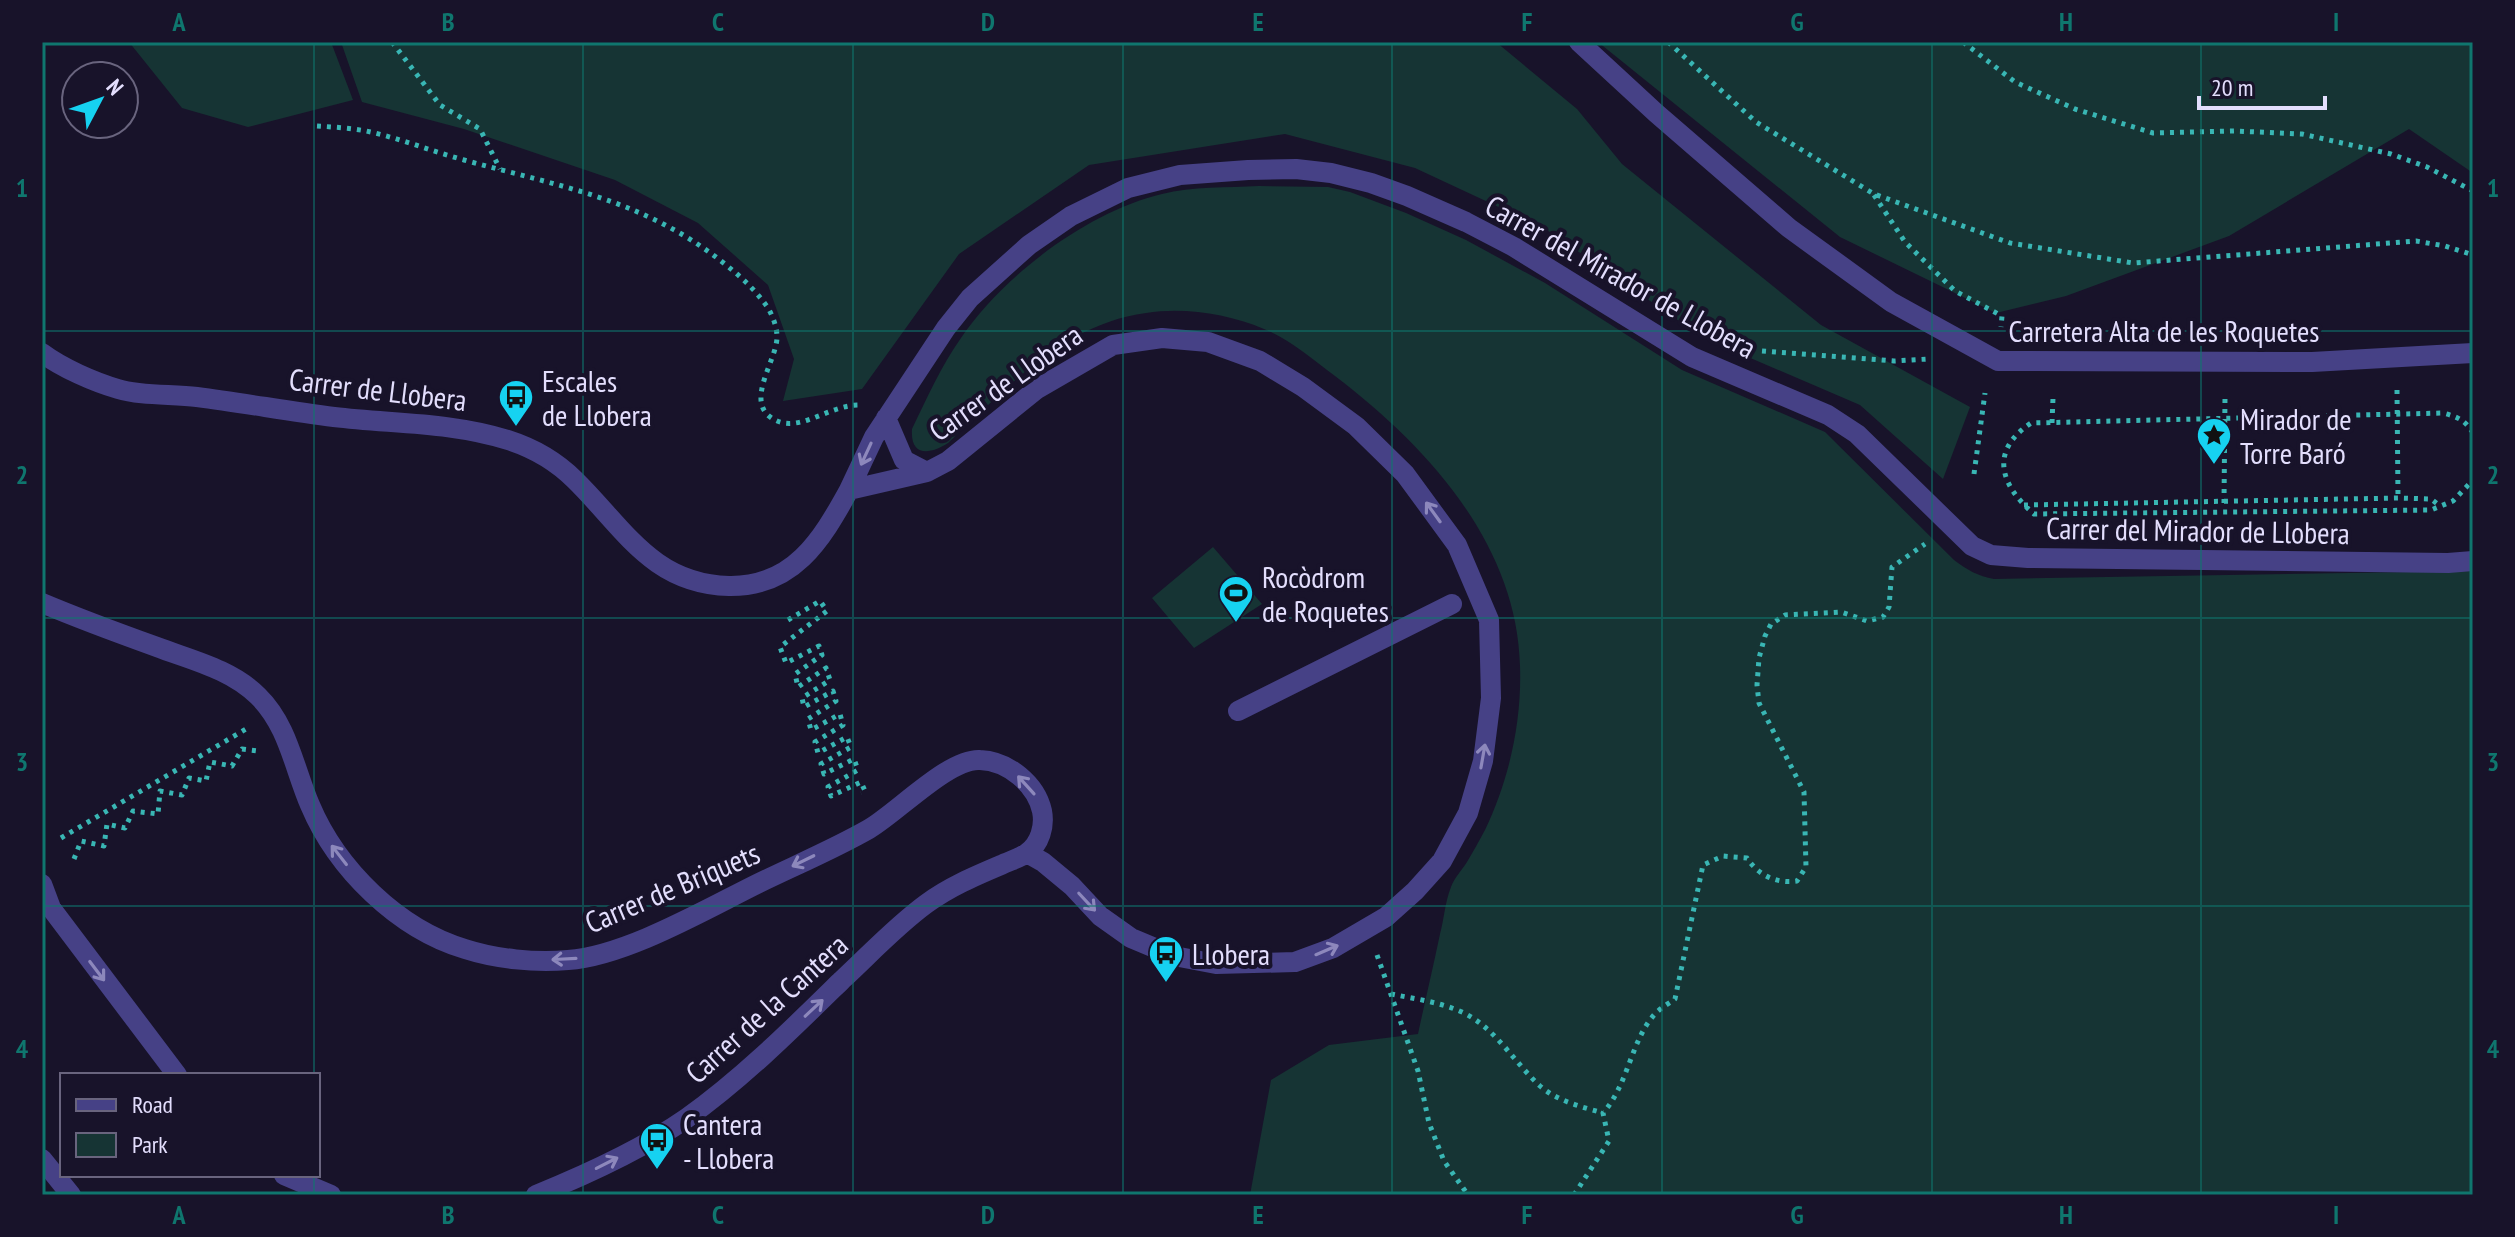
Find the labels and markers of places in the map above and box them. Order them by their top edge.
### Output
place label: Escales de Llobera [542,361,652,434]
bus stop icon: Escales de Llobera [497,378,535,428]
place label: Mirador de Torre Baró [2240,399,2352,472]
place icon: Mirador de Torre Baró [2195,416,2233,466]
place label: Rocòdrom de Roquetes [1262,557,1389,630]
sports icon: Rocòdrom de Roquetes [1217,574,1255,624]
bus stop icon: Llobera [1147,934,1185,984]
place label: Llobera [1192,934,1270,973]
place label: Cantera - Llobera [683,1104,774,1177]
bus stop icon: Cantera - Llobera [638,1121,676,1171]

